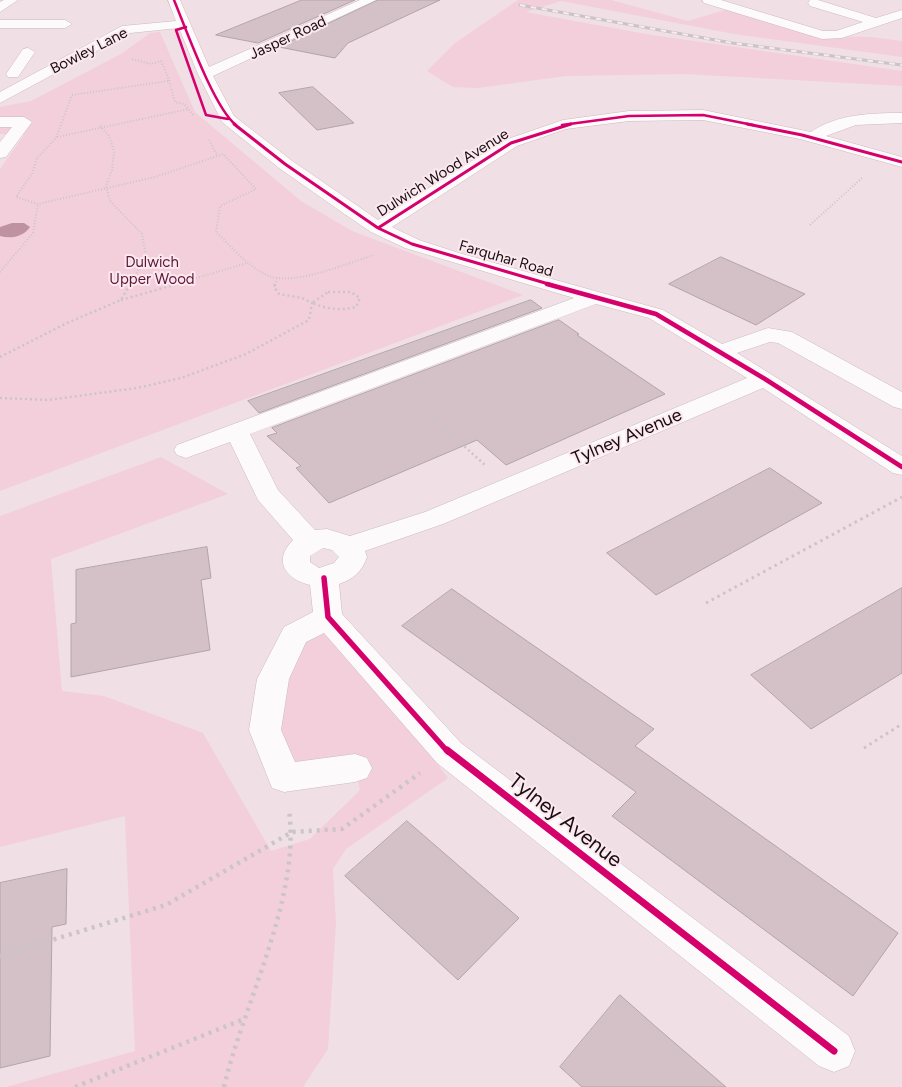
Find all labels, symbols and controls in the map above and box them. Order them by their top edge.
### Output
street label: Jasper Road [247,12,329,64]
street label: Bowley Lane [47,24,131,78]
street label: Dulwich Wood Avenue [374,125,512,221]
street label: Farquhar Road [457,237,555,281]
park label: Dulwich Upper Wood [109,254,195,289]
street label: Tylney Avenue [569,404,685,470]
street label: Tylney Avenue [503,769,627,873]

